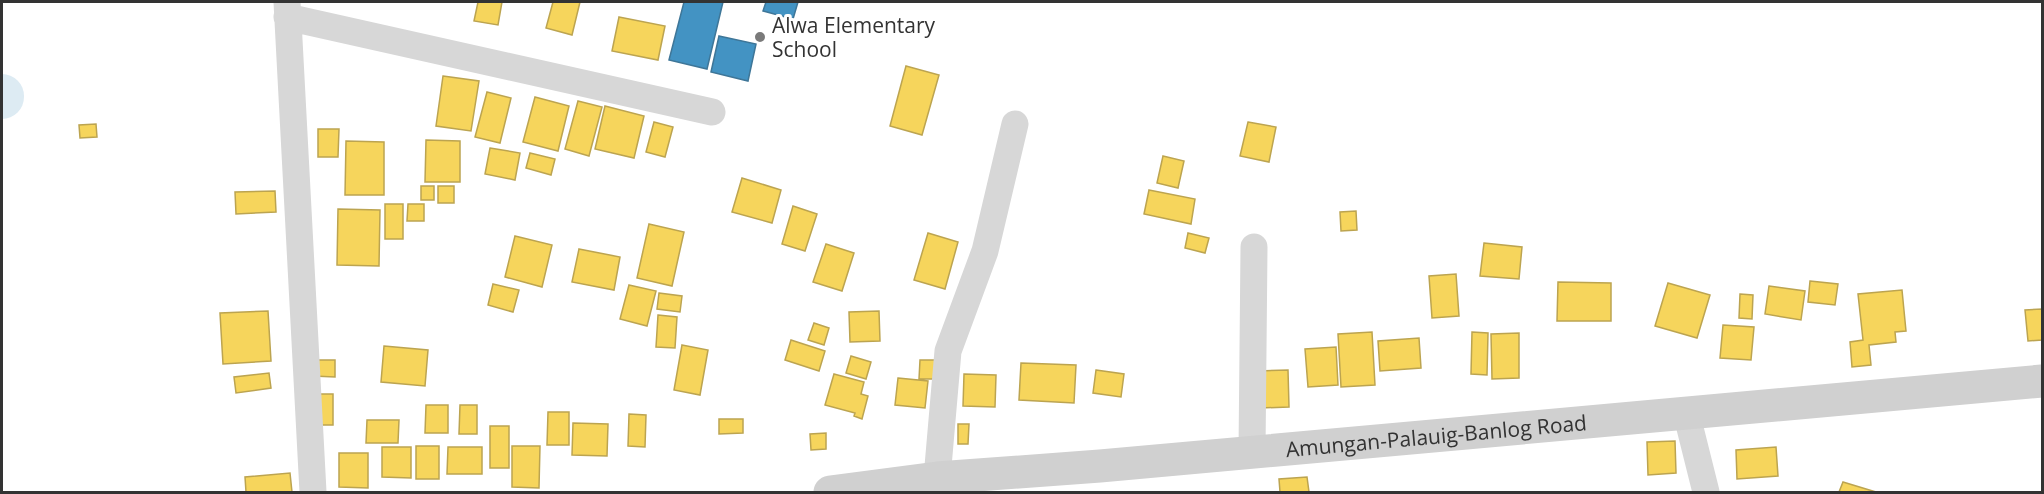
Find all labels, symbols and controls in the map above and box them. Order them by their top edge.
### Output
place label: Alwa Elementary School [772,11,936,63]
marker: Alwa Elementary School [753,30,767,44]
street label: Amungan-Palauig-Banlog Road [1285,408,1588,463]

